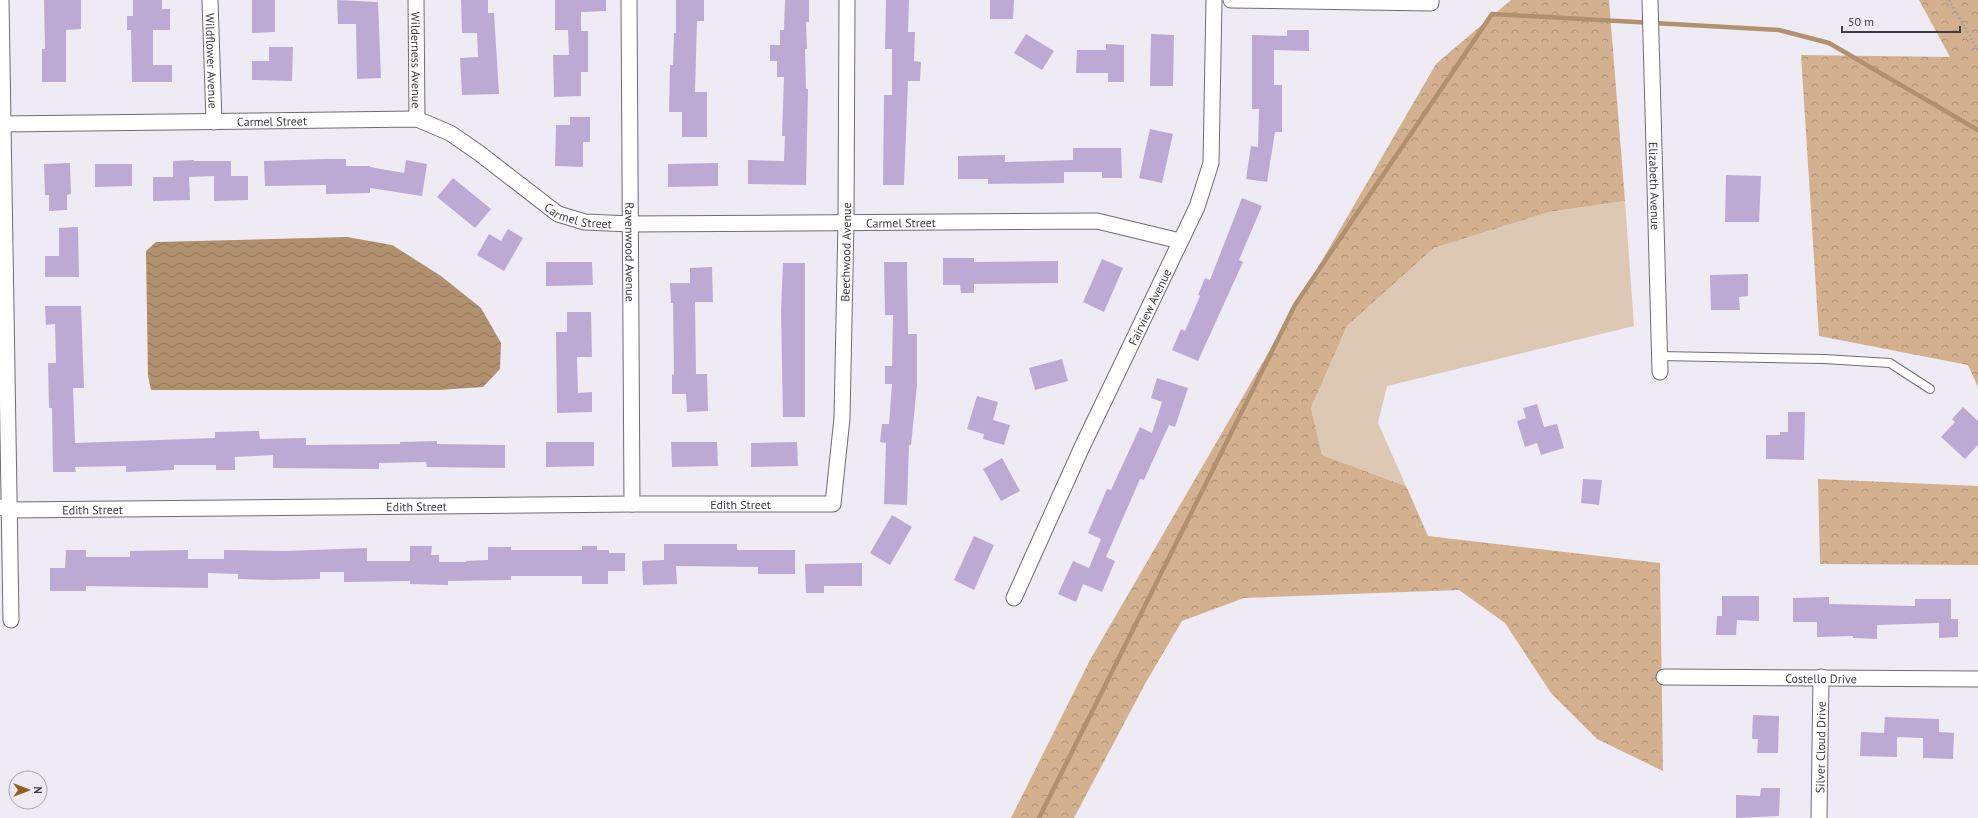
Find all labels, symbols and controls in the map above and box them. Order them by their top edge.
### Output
scale bar [1842,8,1960,34]
street label: Wilderness Avenue [409,12,424,108]
street label: Wildflower Avenue [203,13,221,109]
text: 50 m [1848,14,1874,29]
street label: Carmel Street [237,113,307,129]
street label: Elizabeth Avenue [1646,142,1664,230]
street label: Carmel Street [542,199,612,231]
street label: Ravenwood Avenue [623,202,638,302]
street label: Beechwood Avenue [837,202,854,302]
street label: Carmel Street [866,215,936,230]
street label: Fairview Avenue [1124,266,1174,348]
street label: Edith Street [710,497,771,512]
street label: Edith Street [386,498,447,514]
street label: Edith Street [62,501,123,517]
street label: Costello Drive [1785,670,1857,686]
street label: Silver Cloud Drive [1812,701,1828,793]
north arrow [8,770,48,810]
text: N [31,786,45,794]

